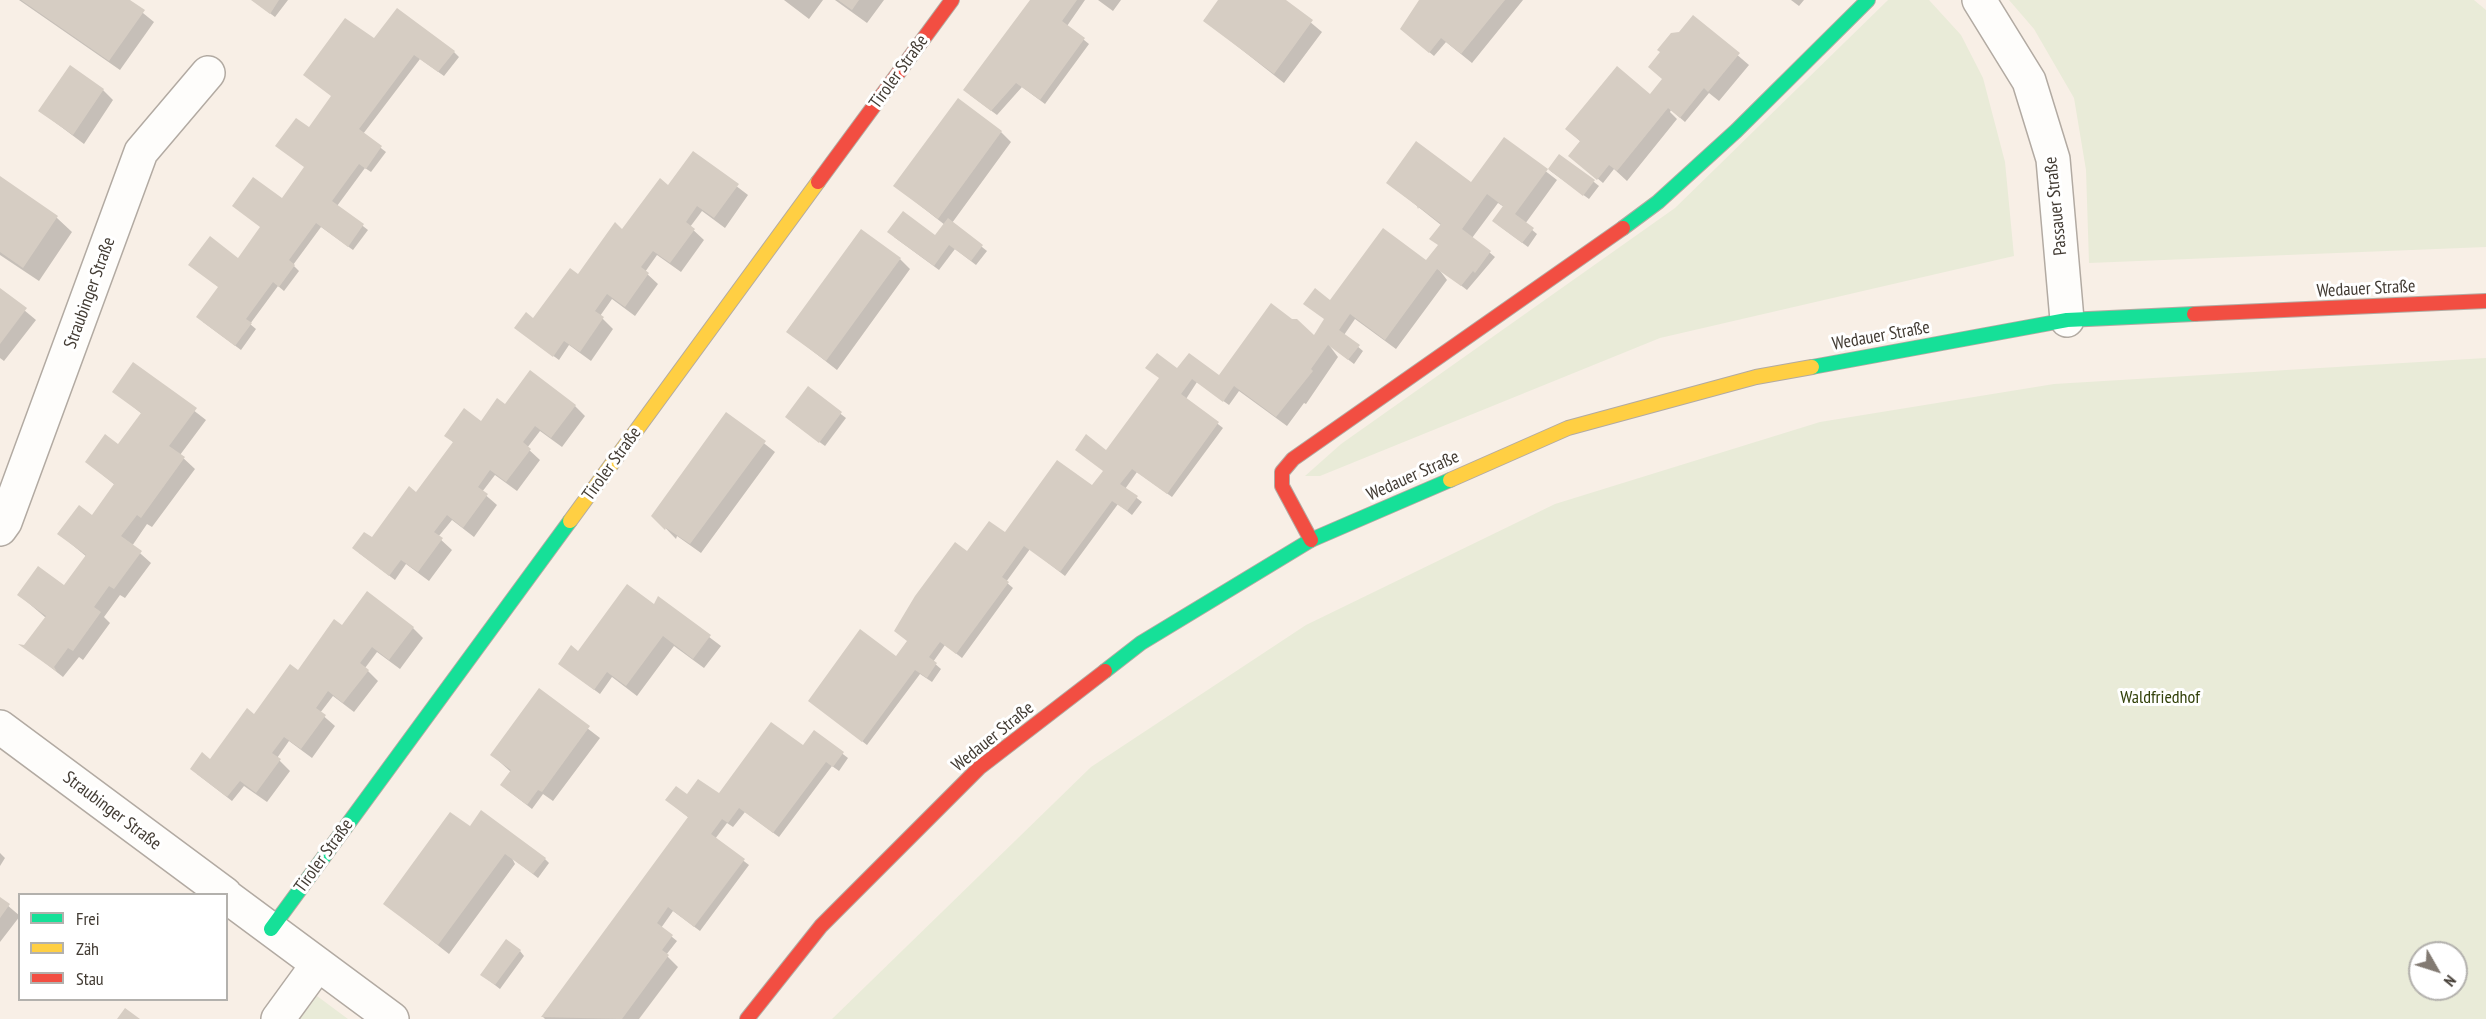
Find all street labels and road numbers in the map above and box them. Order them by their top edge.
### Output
street label: Tiroler Straße [865,31,933,113]
street label: Passauer Straße [2040,156,2072,256]
street label: Straubinger Straße [60,234,120,352]
street label: Wedauer Straße [2316,276,2416,302]
street label: Wedauer Straße [1830,317,1932,355]
street label: Tiroler Straße [578,423,646,505]
street label: Wedauer Straße [1363,446,1463,506]
street label: Wedauer Straße [948,697,1038,777]
street label: Straubinger Straße [59,767,165,855]
street label: Tiroler Straße [290,815,358,897]

